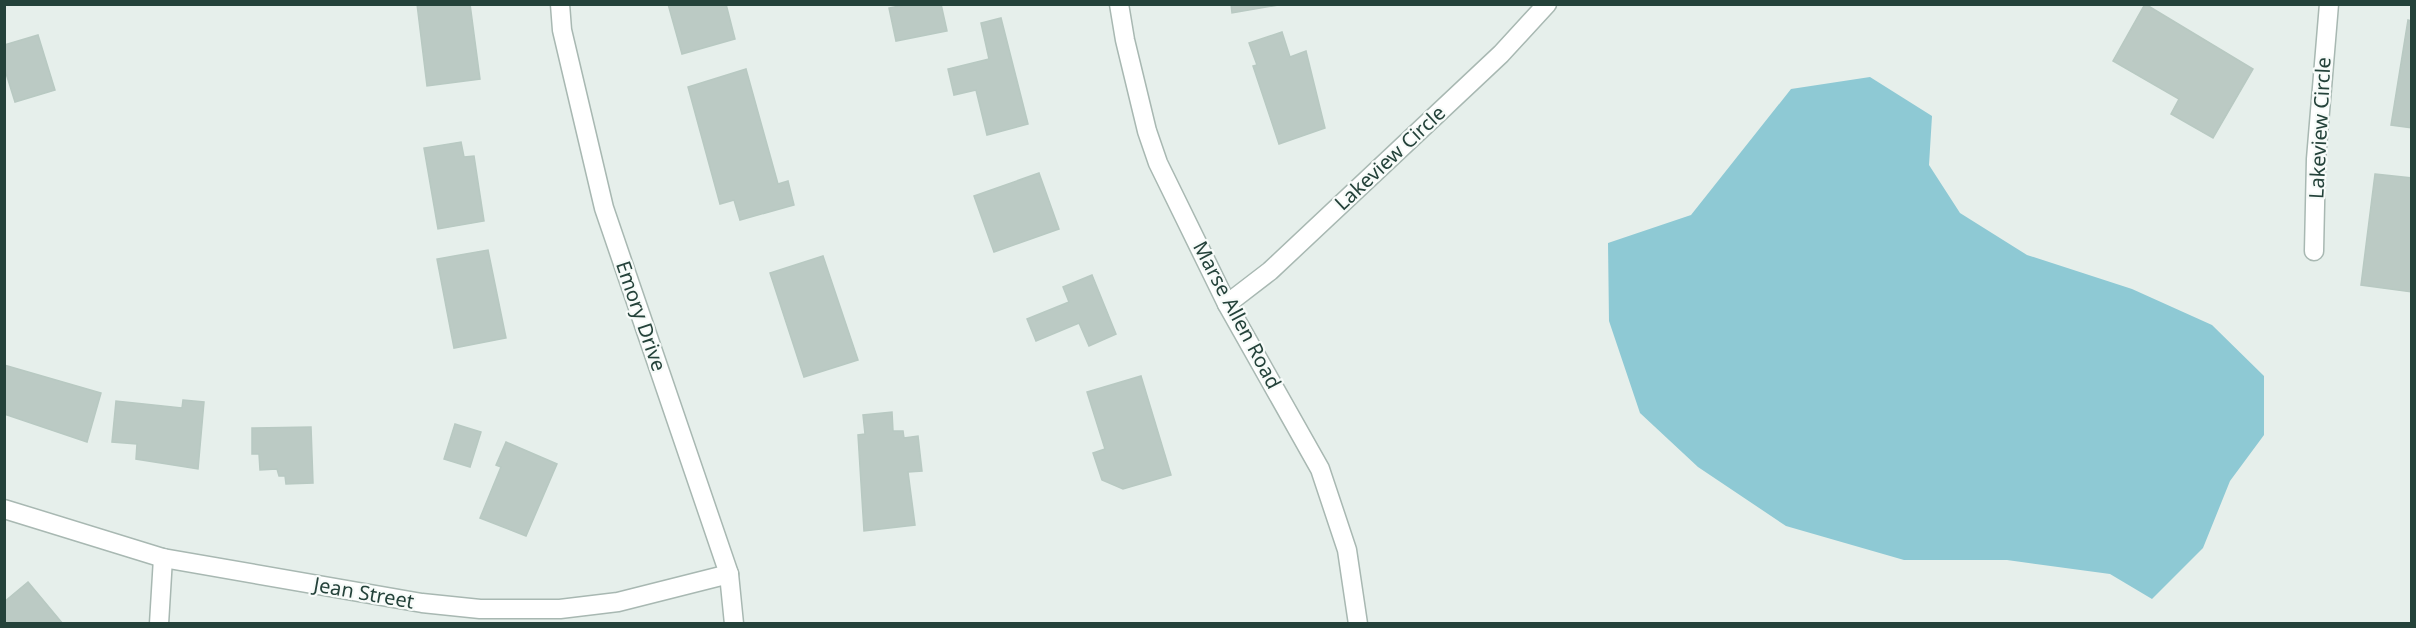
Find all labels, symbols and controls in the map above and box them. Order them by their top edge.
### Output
street label: Lakeview Circle [2302,56,2337,200]
street label: Lakeview Circle [1328,99,1451,216]
street label: Marse Allen Road [1187,236,1288,393]
street label: Emory Drive [610,257,673,375]
street label: Jean Street [310,570,416,615]

